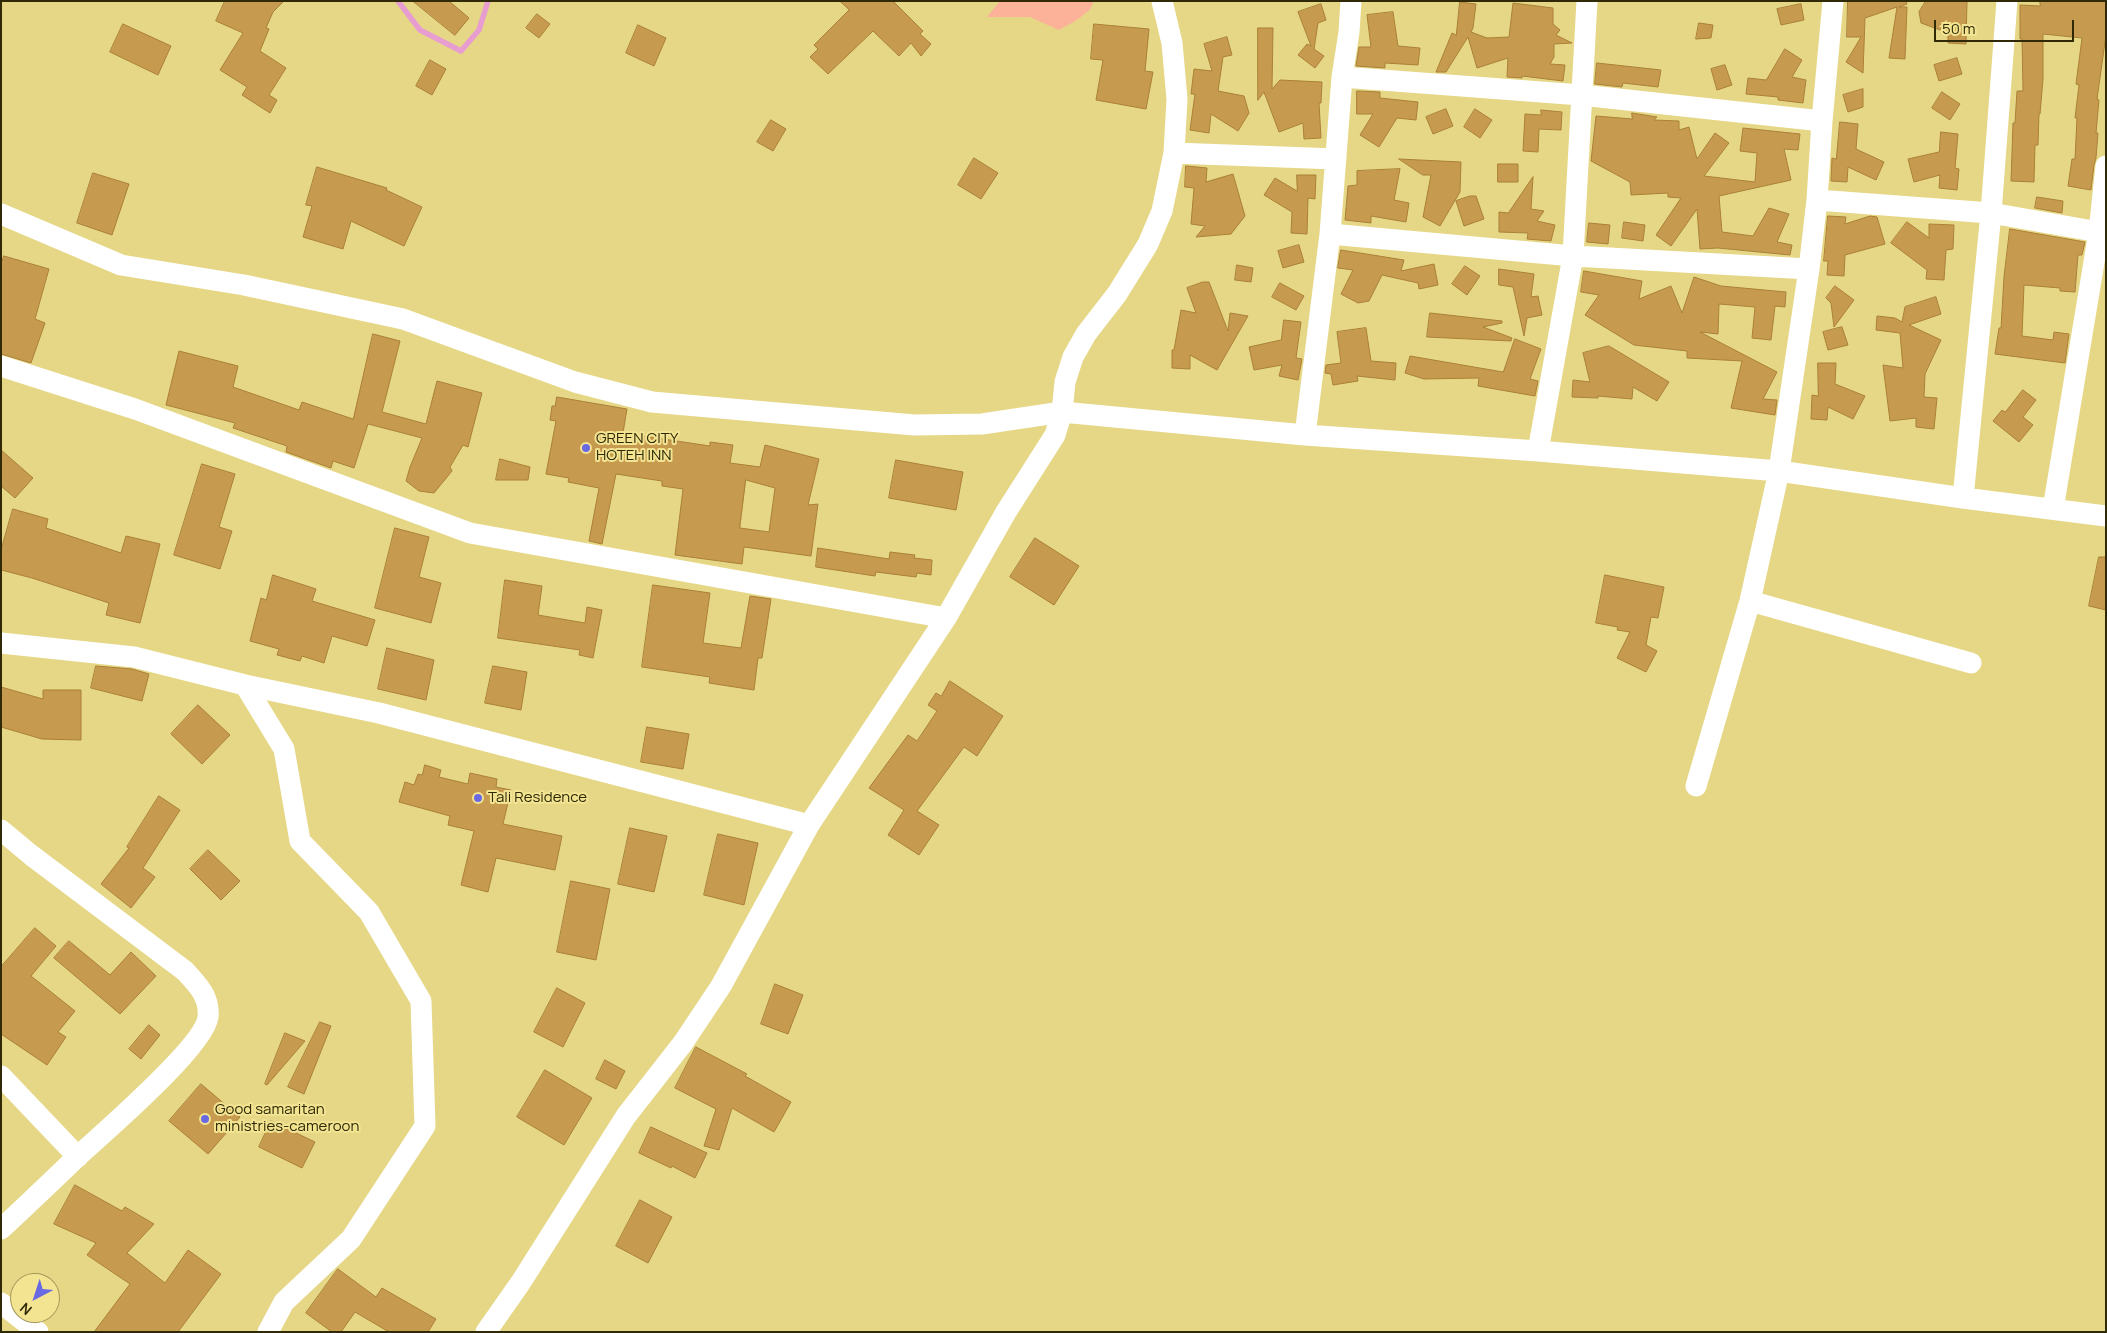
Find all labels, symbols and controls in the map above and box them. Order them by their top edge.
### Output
scale bar [1937,10,2077,42]
text: 50 m [1942,18,1976,39]
place label: GREEN CITY HOTEH INN [596,430,678,465]
marker: GREEN CITY HOTEH INN [580,442,592,454]
place label: Tali Residence [488,789,587,807]
marker: Tali Residence [472,792,484,804]
place label: Good samaritan ministries-cameroon [215,1101,359,1136]
marker: Good samaritan ministries-cameroon [199,1113,211,1125]
north arrow [10,1273,60,1323]
text: N [16,1299,36,1320]

